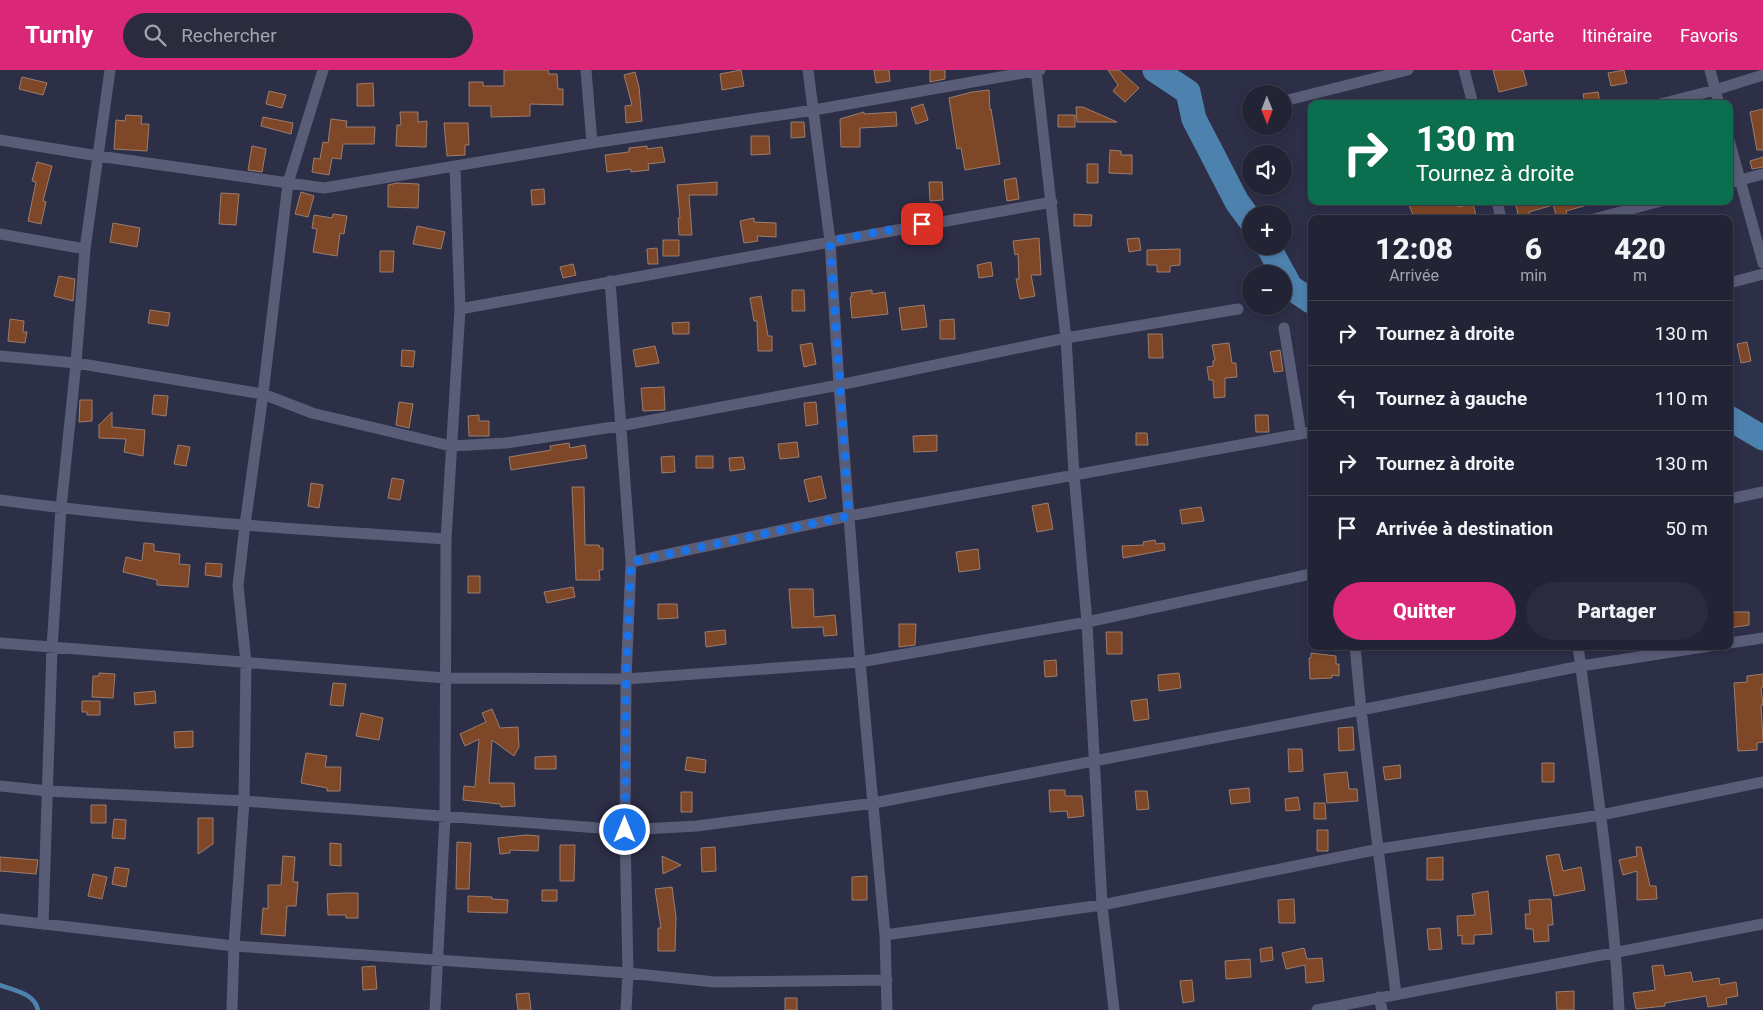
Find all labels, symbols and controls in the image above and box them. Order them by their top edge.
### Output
search box [123,13,473,58]
text: Turnly [25,21,93,49]
icon: search [141,21,169,49]
text: Rechercher [181,24,277,47]
text: Carte [1511,25,1554,46]
text: Itinéraire [1582,25,1652,46]
text: Favoris [1680,25,1738,46]
north arrow [1242,85,1292,135]
map controls [1242,85,1292,315]
text: 130 m [1416,119,1515,160]
icon: right [1333,120,1398,185]
button: sound [1242,145,1292,195]
text: Tournez à droite [1416,161,1574,186]
pin [901,203,943,245]
button: + [1242,205,1292,255]
icon: arrive [908,210,936,238]
text: 12:08 [1375,231,1453,266]
text: 6 [1525,231,1542,266]
text: 420 [1614,231,1666,266]
button: − [1242,265,1292,315]
text: Arrivée [1389,266,1439,285]
text: min [1520,266,1547,285]
text: m [1633,266,1647,285]
icon: right [1333,319,1361,347]
text: Tournez à droite [1376,322,1515,345]
text: 130 m [1655,322,1708,345]
icon: left [1333,384,1361,412]
text: Tournez à gauche [1376,387,1527,410]
text: 110 m [1655,387,1708,410]
icon: right [1333,449,1361,477]
text: Tournez à droite [1376,452,1515,475]
text: 130 m [1655,452,1708,475]
icon: arrive [1333,514,1361,542]
text: Arrivée à destination [1376,517,1553,540]
text: 50 m [1665,517,1708,540]
button: Quitter [1333,582,1516,640]
button: Partager [1526,582,1708,640]
position arrow [598,803,650,855]

